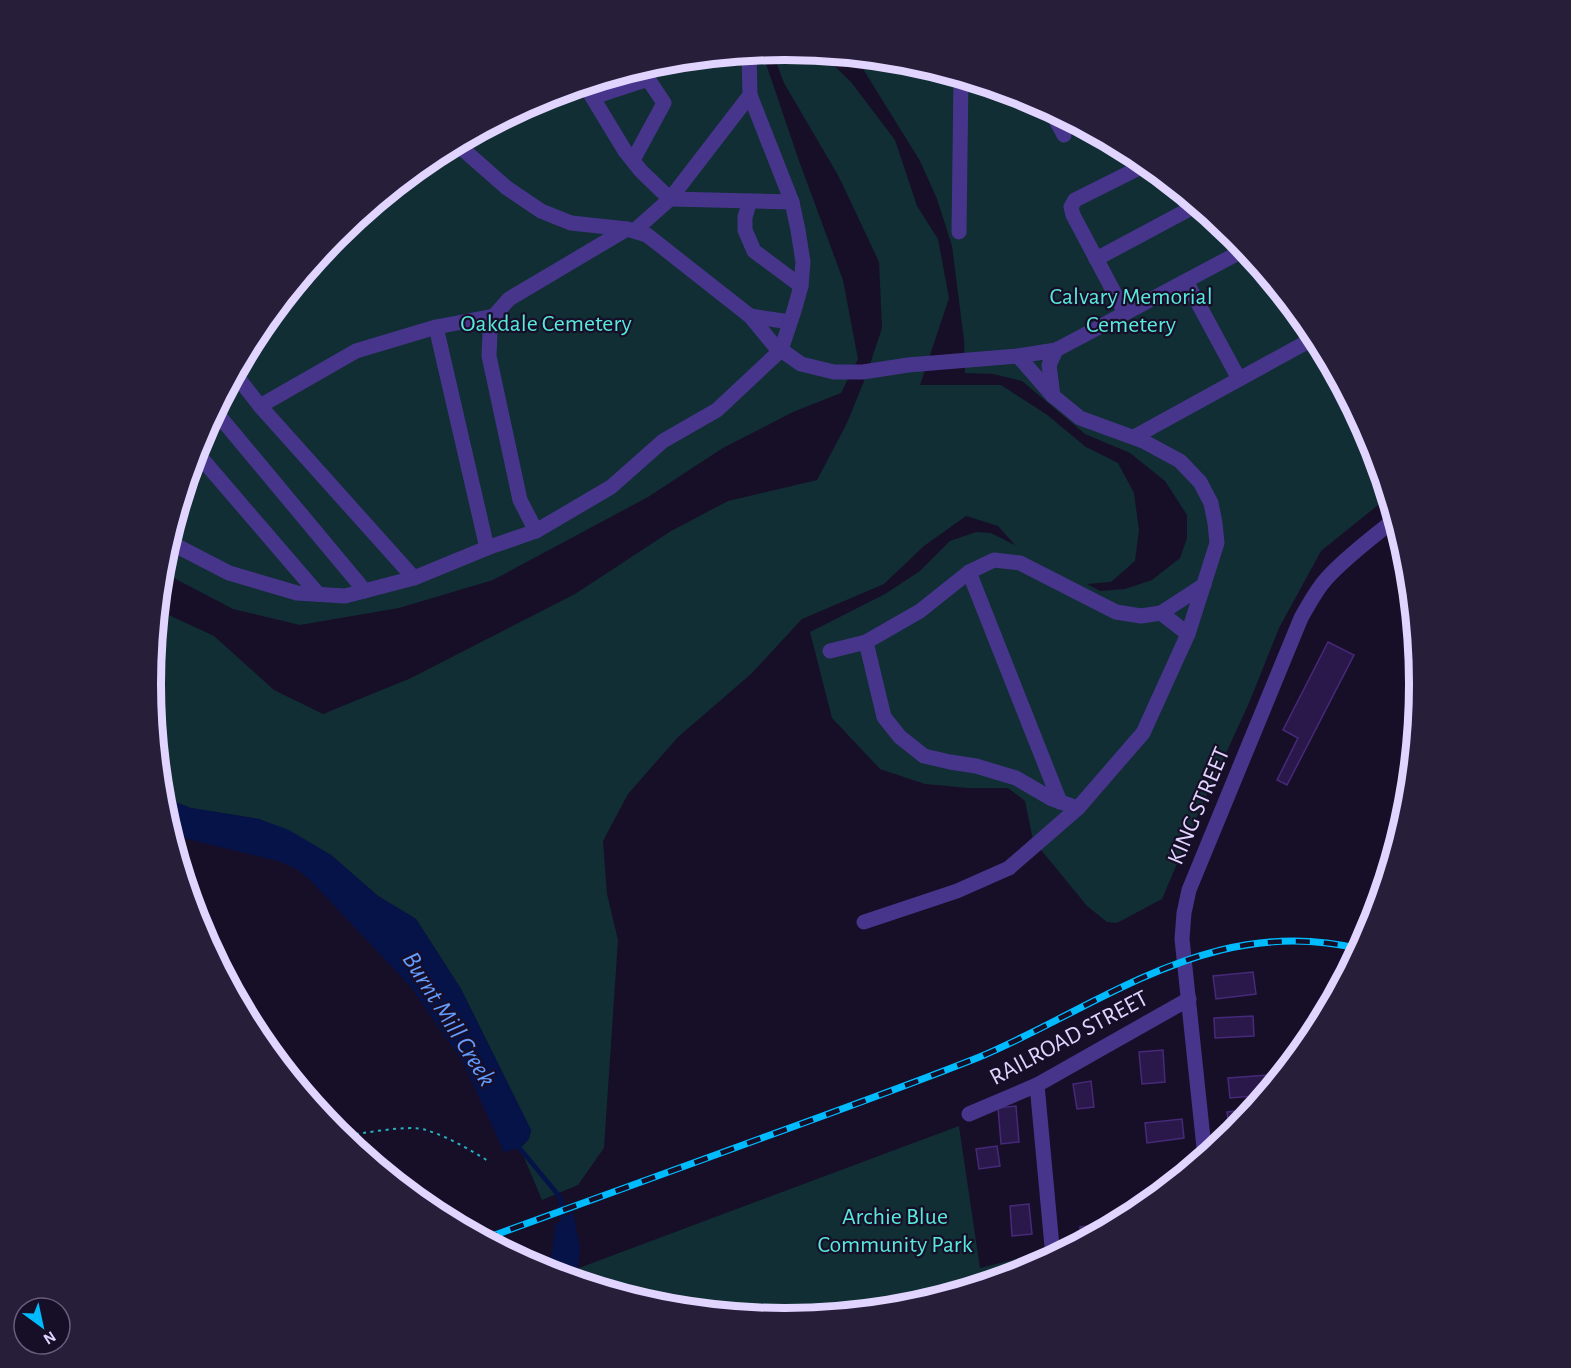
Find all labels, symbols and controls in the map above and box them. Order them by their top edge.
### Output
park label: Calvary Memorial Cemetery [1049,285,1213,337]
park label: Oakdale Cemetery [460,312,632,336]
street label: KING STREET [1164,744,1235,868]
water label: Burnt Mill Creek [397,947,501,1091]
street label: RAILROAD STREET [986,986,1152,1090]
park label: Archie Blue Community Park [817,1205,973,1257]
north arrow [12,1296,72,1356]
text: N [41,1328,59,1347]

